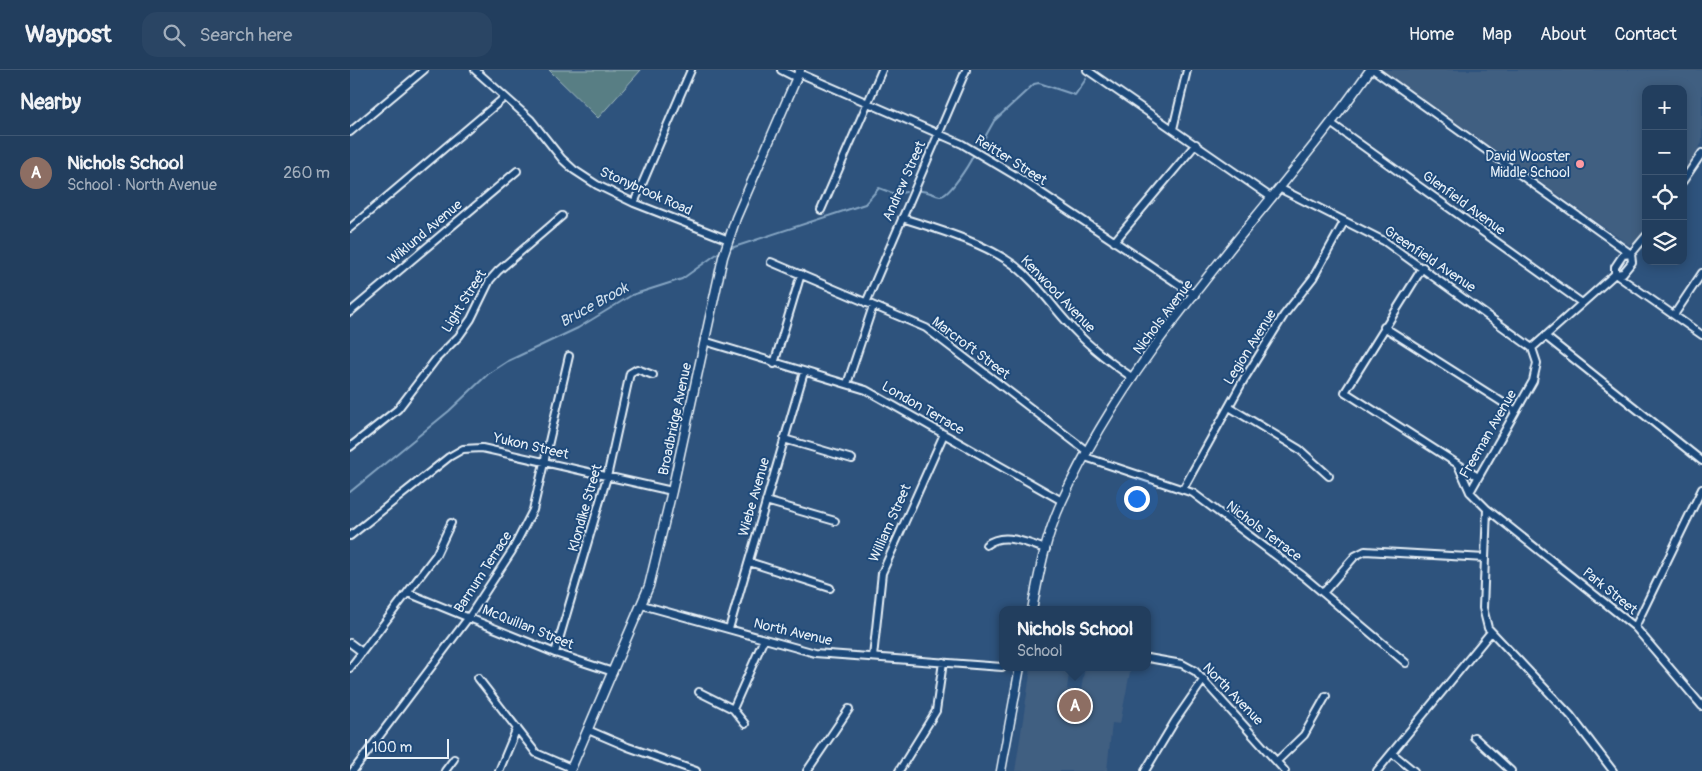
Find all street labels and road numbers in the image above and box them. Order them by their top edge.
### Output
street label: Reitter Street [972,131,1050,189]
street label: Andrew Street [879,138,929,224]
street label: Stonybrook Road [597,163,695,219]
street label: Glenfield Avenue [1419,167,1509,239]
street label: Wiklund Avenue [384,196,466,268]
street label: Greenfield Avenue [1381,222,1479,296]
street label: Kenwood Avenue [1017,252,1099,336]
street label: Light Street [438,266,490,336]
street label: Nichols Avenue [1129,276,1197,358]
street label: Legion Avenue [1220,306,1280,388]
street label: Marcroft Street [929,313,1014,383]
street label: Broadbridge Avenue [655,361,695,477]
street label: London Terrace [879,378,967,439]
street label: Freeman Avenue [1456,387,1520,481]
street label: Yukon Street [491,429,571,463]
street label: Wiebe Avenue [735,456,773,538]
street label: Klondike Street [564,462,606,554]
street label: William Street [865,481,915,565]
street label: Nichols Terrace [1223,497,1305,565]
street label: Barnum Terrace [450,528,516,616]
street label: Park Street [1579,564,1641,618]
street label: McQuillan Street [480,601,576,653]
street label: North Avenue [752,615,834,649]
street label: North Avenue [1199,659,1267,729]

